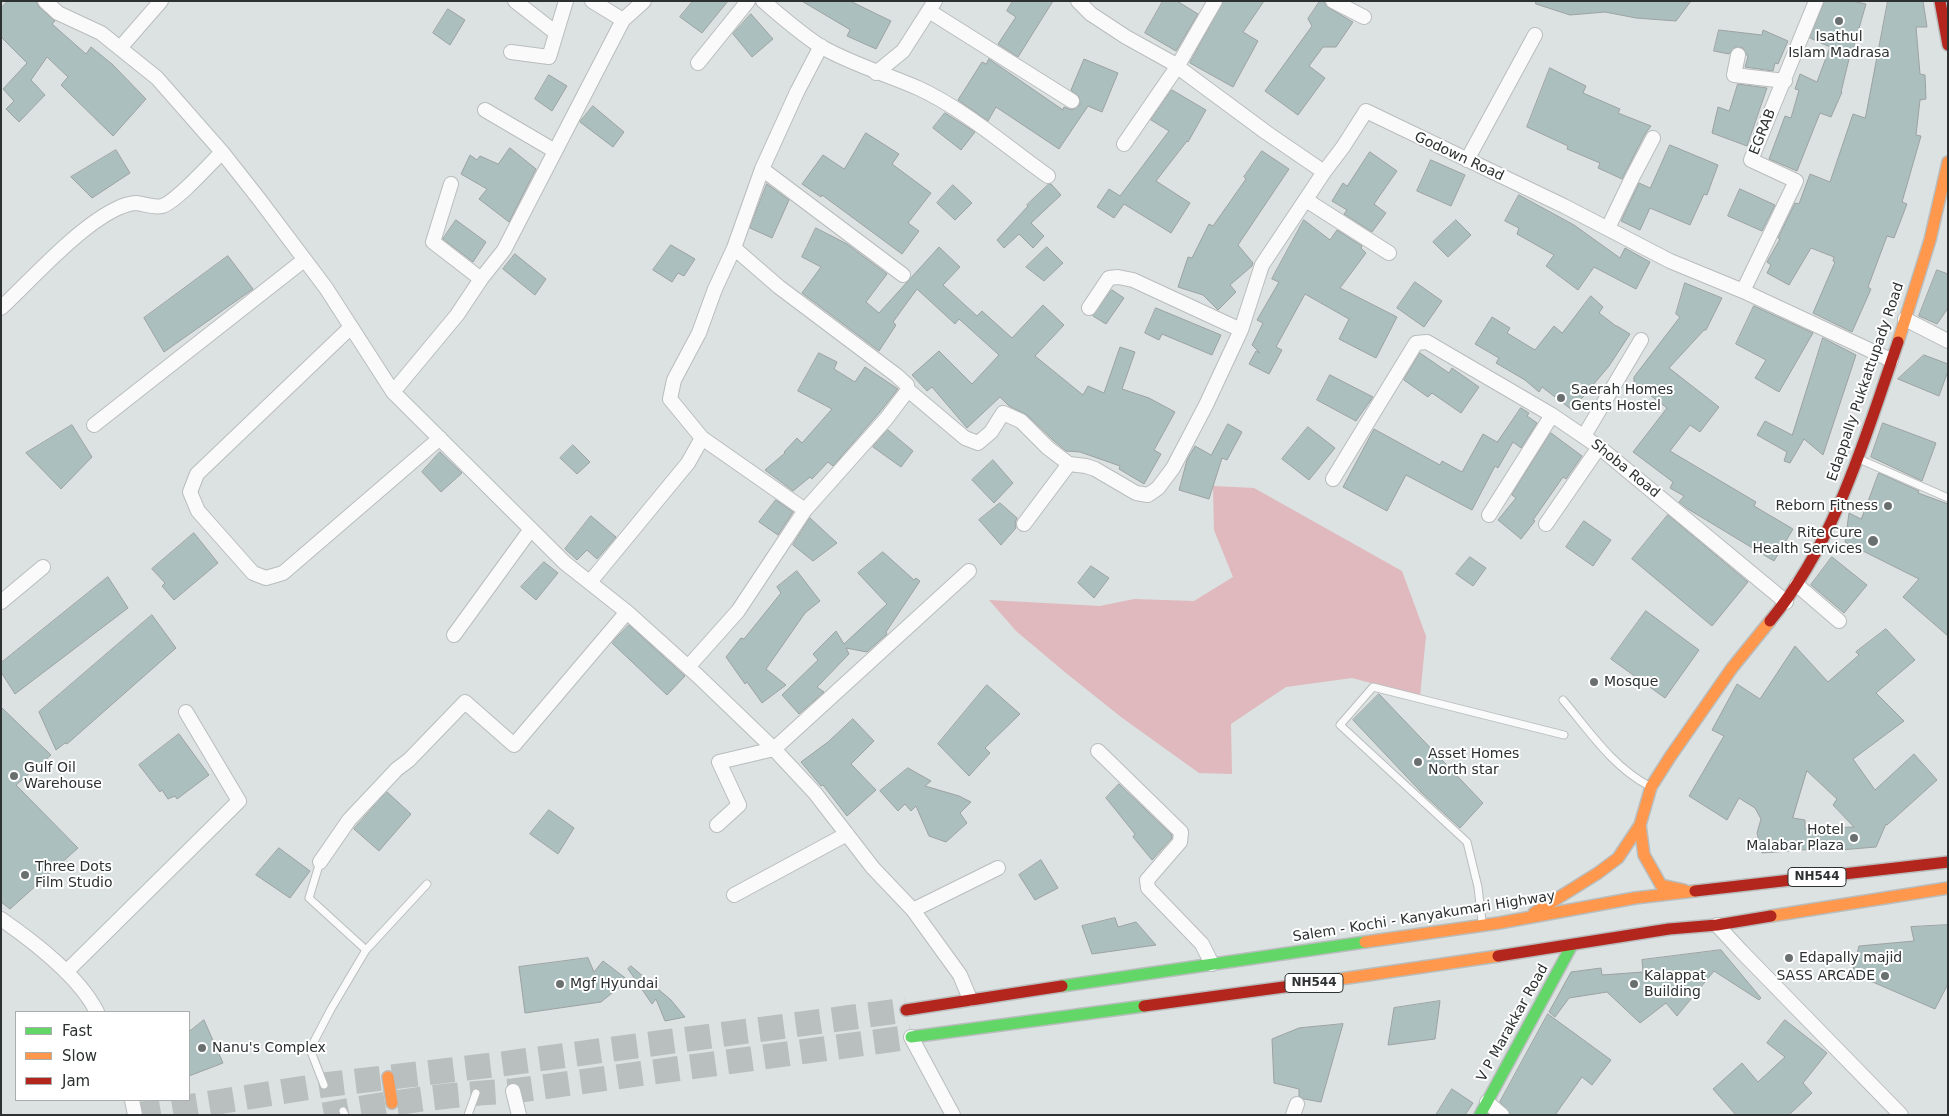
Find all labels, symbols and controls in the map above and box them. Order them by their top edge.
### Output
marker: Isathul Islam Madrasa [1833,15,1845,27]
place label: Isathul Islam Madrasa [1788,29,1890,62]
street label: EGRAB [1746,107,1780,157]
street label: Godown Road [1412,129,1506,185]
street label: Edappally Pukkattupady Road [1824,281,1908,483]
place label: Saerah Homes Gents Hostel [1571,382,1673,414]
marker: Saerah Homes Gents Hostel [1555,392,1567,404]
street label: Shoba Road [1587,436,1663,502]
place label: Reborn Fitness [1776,498,1878,514]
marker: Reborn Fitness [1882,500,1894,512]
place label: Rite Cure Health Services [1753,525,1862,558]
marker: Rite Cure Health Services [1866,534,1880,548]
place label: Mosque [1604,674,1658,690]
marker: Mosque [1588,676,1600,688]
place label: Asset Homes North star [1428,746,1519,779]
marker: Asset Homes North star [1412,756,1424,768]
place label: Gulf Oil Warehouse [24,760,102,792]
marker: Gulf Oil Warehouse [8,770,20,782]
place label: Hotel Malabar Plaza [1746,822,1844,854]
marker: Hotel Malabar Plaza [1848,832,1860,844]
place label: Three Dots Film Studio [35,859,112,892]
road number: NH544 [1788,868,1846,886]
marker: Three Dots Film Studio [19,869,31,881]
street label: Salem - Kochi - Kanyakumari Highway [1292,888,1556,946]
place label: Edapally majid [1799,950,1902,966]
marker: Edapally majid [1783,952,1795,964]
street label: V P Marakkar Road [1474,961,1552,1085]
place label: Kalappat Building [1644,968,1706,1000]
place label: SASS ARCADE [1776,968,1875,984]
marker: SASS ARCADE [1879,970,1891,982]
road number: NH544 [1285,974,1343,992]
place label: Mgf Hyundai [570,976,658,992]
marker: Mgf Hyundai [554,978,566,990]
marker: Kalappat Building [1628,978,1640,990]
legend [15,1011,190,1101]
text: Fast [62,1022,92,1040]
place label: Nanu's Complex [212,1040,326,1056]
marker: Nanu's Complex [196,1042,208,1054]
text: Slow [62,1047,97,1065]
text: Jam [62,1072,90,1090]

